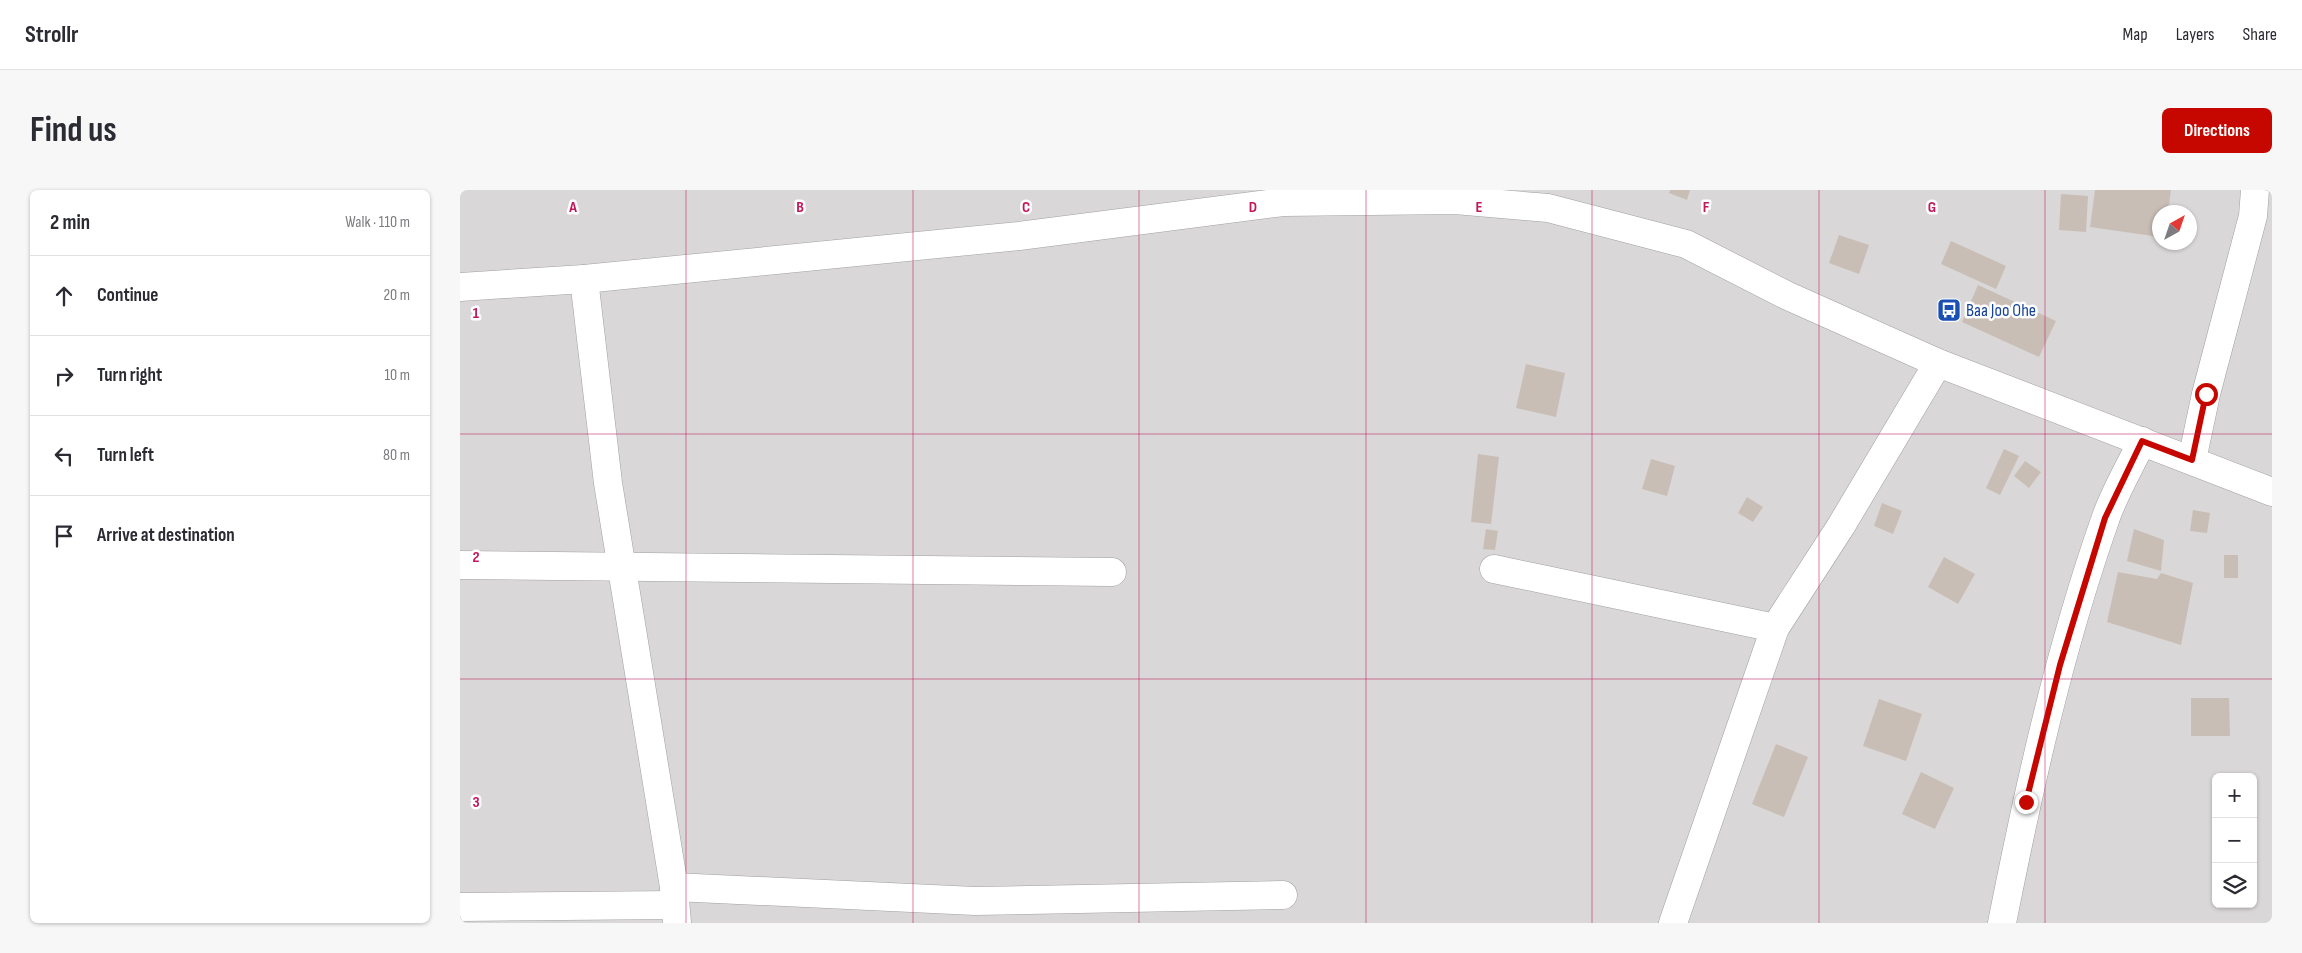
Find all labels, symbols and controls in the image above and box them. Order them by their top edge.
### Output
text: Strollr [25,20,79,49]
text: Map [2123,24,2148,45]
text: Layers [2176,24,2215,45]
text: Share [2243,24,2277,45]
button: Directions [2162,108,2272,153]
text: Find us [30,109,117,152]
text: A [568,198,577,217]
text: B [796,198,804,217]
text: C [1022,198,1030,217]
text: D [1249,198,1257,217]
text: E [1476,198,1483,217]
text: F [1703,198,1710,217]
text: G [1928,198,1936,217]
north arrow [2152,205,2197,250]
text: 2 min [50,210,90,235]
text: Walk · 110 m [345,213,410,232]
icon: ahead [50,282,78,310]
text: Continue [97,284,158,307]
text: 20 m [383,286,410,305]
bus stop icon: Baa Joo Ohe [1936,297,1962,323]
place label: Baa Joo Ohe [1966,300,2036,321]
text: 1 [473,304,480,323]
icon: right [50,362,78,390]
text: Turn right [97,364,162,387]
text: 10 m [384,366,410,385]
route start [2195,383,2218,406]
icon: left [50,442,78,470]
text: Turn left [97,444,154,467]
text: 80 m [383,446,410,465]
icon: arrive [50,522,78,550]
text: Arrive at destination [97,524,235,547]
text: 2 [472,548,480,567]
map controls [2212,773,2257,908]
button: + [2212,773,2257,818]
route end [2015,791,2038,814]
text: 3 [472,793,480,812]
button: − [2212,818,2257,863]
button: layers [2212,863,2257,908]

